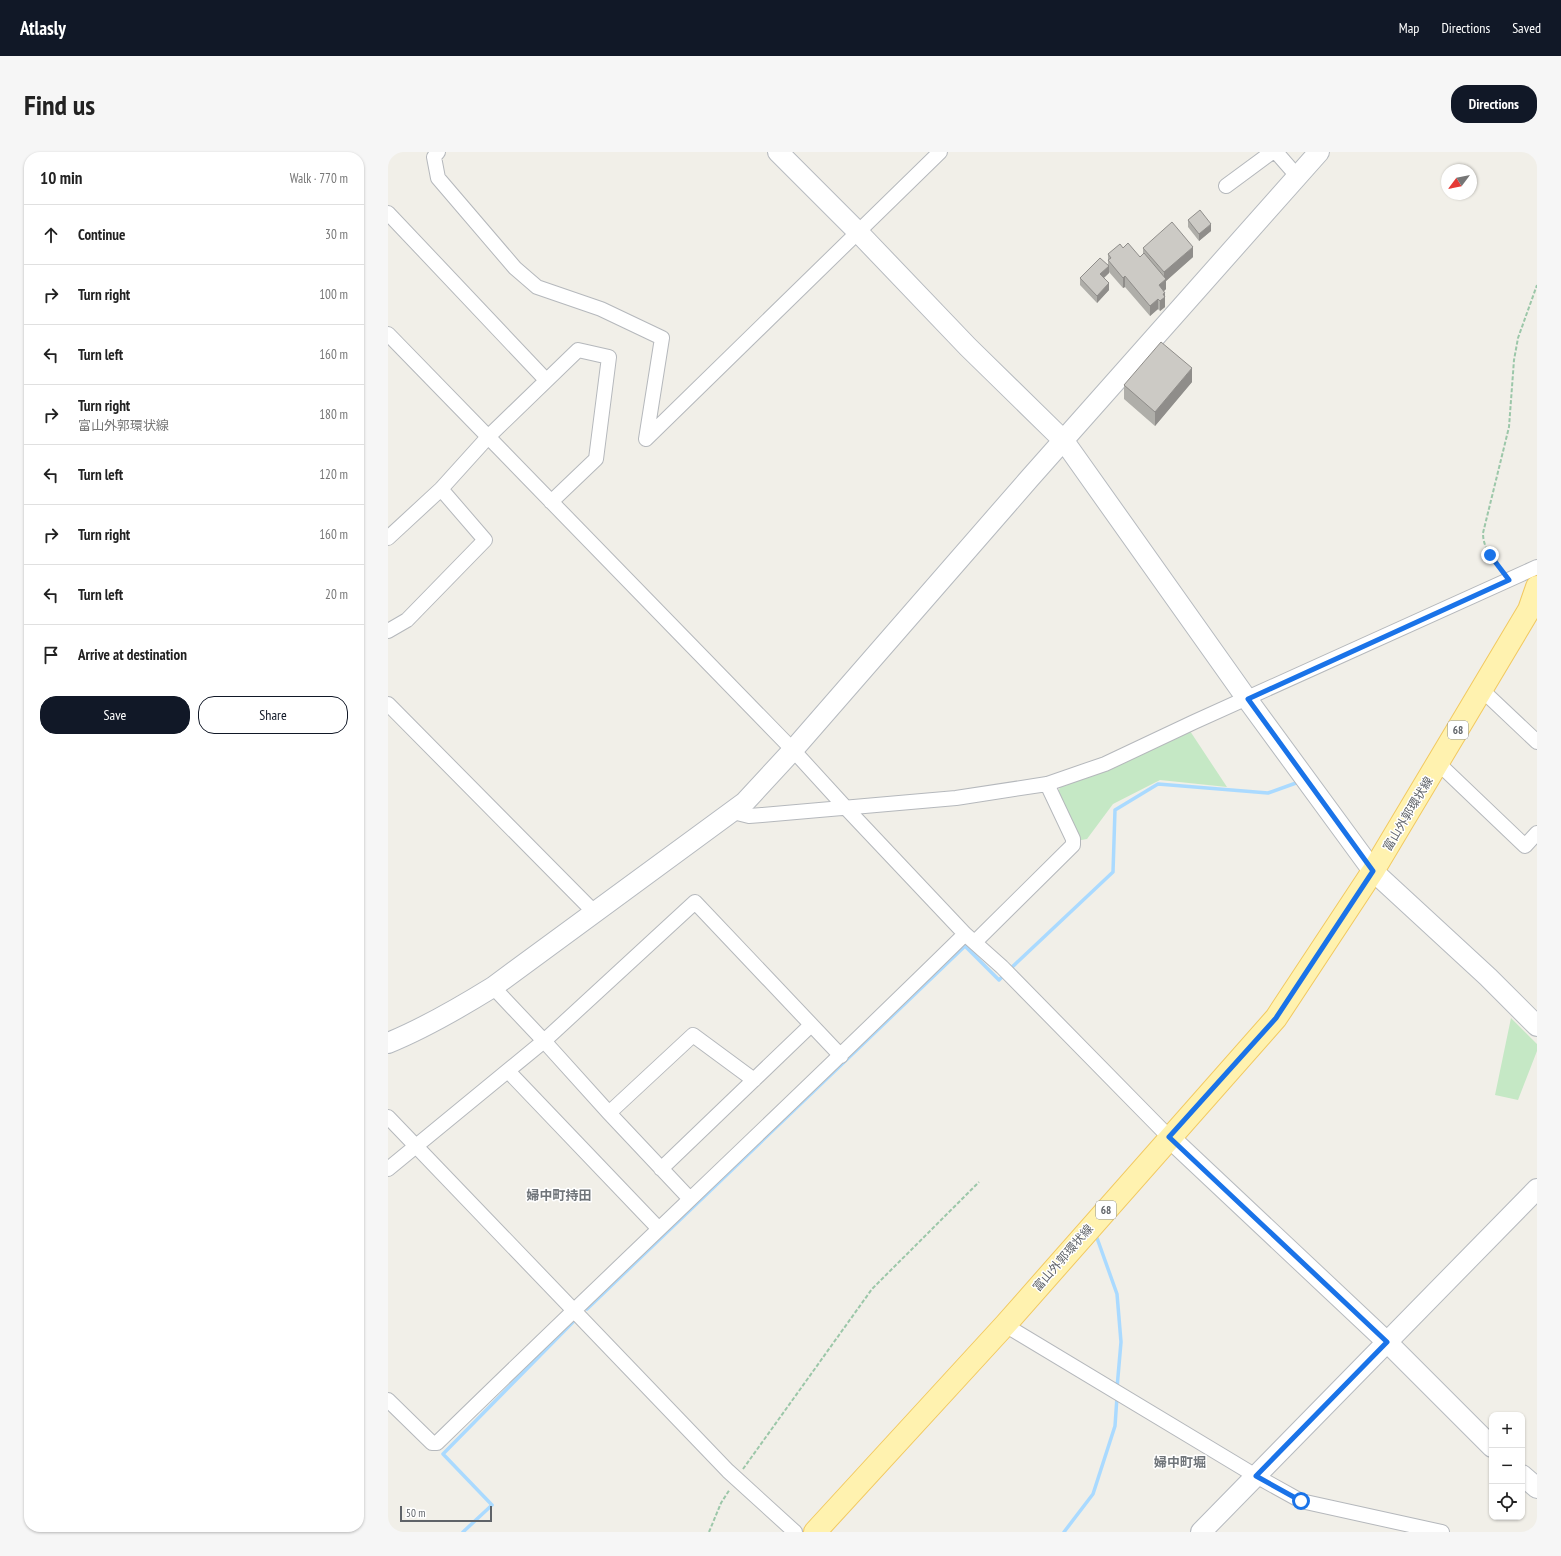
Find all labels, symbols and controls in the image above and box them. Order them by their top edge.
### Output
text: Atlasly [20,16,66,40]
text: Map [1399,19,1419,37]
text: Directions [1441,19,1490,37]
text: Saved [1512,19,1541,37]
button: Directions [1451,85,1537,123]
text: Find us [24,86,95,123]
north arrow [1441,164,1477,200]
text: 10 min [40,167,82,189]
text: Walk · 770 m [290,170,348,187]
icon: ahead [40,224,62,246]
text: Continue [78,225,125,244]
text: 30 m [325,226,348,243]
icon: right [40,284,62,306]
text: Turn right [78,285,130,304]
text: 100 m [319,286,348,303]
icon: left [40,344,62,366]
text: Turn left [78,345,123,364]
text: 160 m [319,346,348,363]
text: Turn right [78,396,130,415]
icon: right [40,404,62,426]
text: 180 m [319,406,348,423]
text: 富山外郭環状線 [78,417,169,434]
icon: left [40,464,62,486]
text: Turn left [78,465,123,484]
text: 120 m [319,466,348,483]
icon: right [40,524,62,546]
text: Turn right [78,525,130,544]
text: 160 m [319,526,348,543]
route end [1481,546,1499,564]
icon: left [40,584,62,606]
text: Turn left [78,585,123,604]
text: 20 m [325,586,348,603]
icon: arrive [40,644,62,666]
text: Arrive at destination [78,645,187,664]
button: Save [40,696,190,734]
button: Share [198,696,348,734]
road number: 68 [1448,721,1468,739]
street label: 富山外郭環状線 [1380,774,1436,854]
district label: 婦中町持田 [526,1187,592,1204]
road number: 68 [1096,1201,1116,1219]
street label: 富山外郭環状線 [1029,1221,1096,1294]
map controls [1489,1412,1525,1520]
button: + [1489,1412,1525,1448]
button: − [1489,1448,1525,1484]
district label: 婦中町堀 [1154,1454,1206,1471]
button: locate [1489,1484,1525,1520]
route start [1292,1492,1310,1510]
scale bar [400,1504,492,1523]
text: 50 m [406,1506,425,1520]

